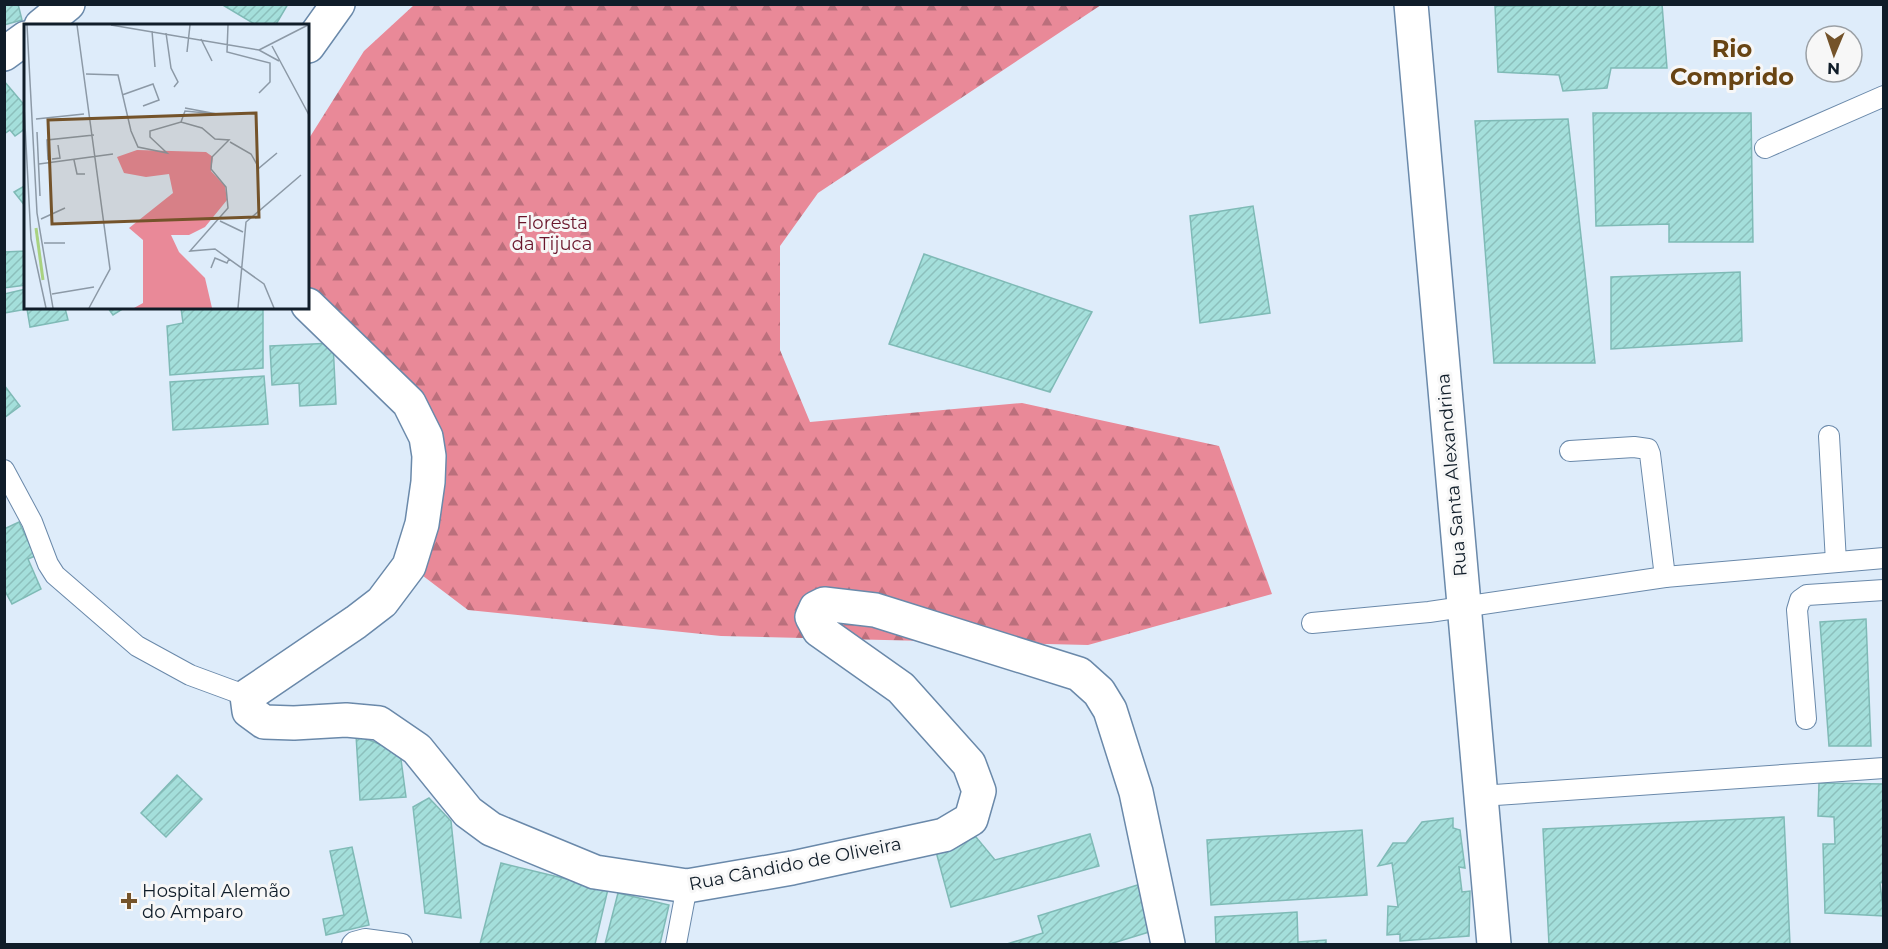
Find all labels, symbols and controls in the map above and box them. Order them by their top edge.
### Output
inset map [24,24,309,309]
north arrow [1804,24,1864,84]
district label: Rio Comprido [1670,34,1794,91]
text: N [1827,59,1840,78]
park label: Floresta da Tijuca [512,212,592,255]
street label: Rua Santa Alexandrina [1432,372,1472,578]
street label: Rua Cândido de Oliveira [687,833,903,895]
place label: Hospital Alemão do Amparo [142,880,290,923]
marker: Hospital Alemão do Amparo [120,892,138,910]

